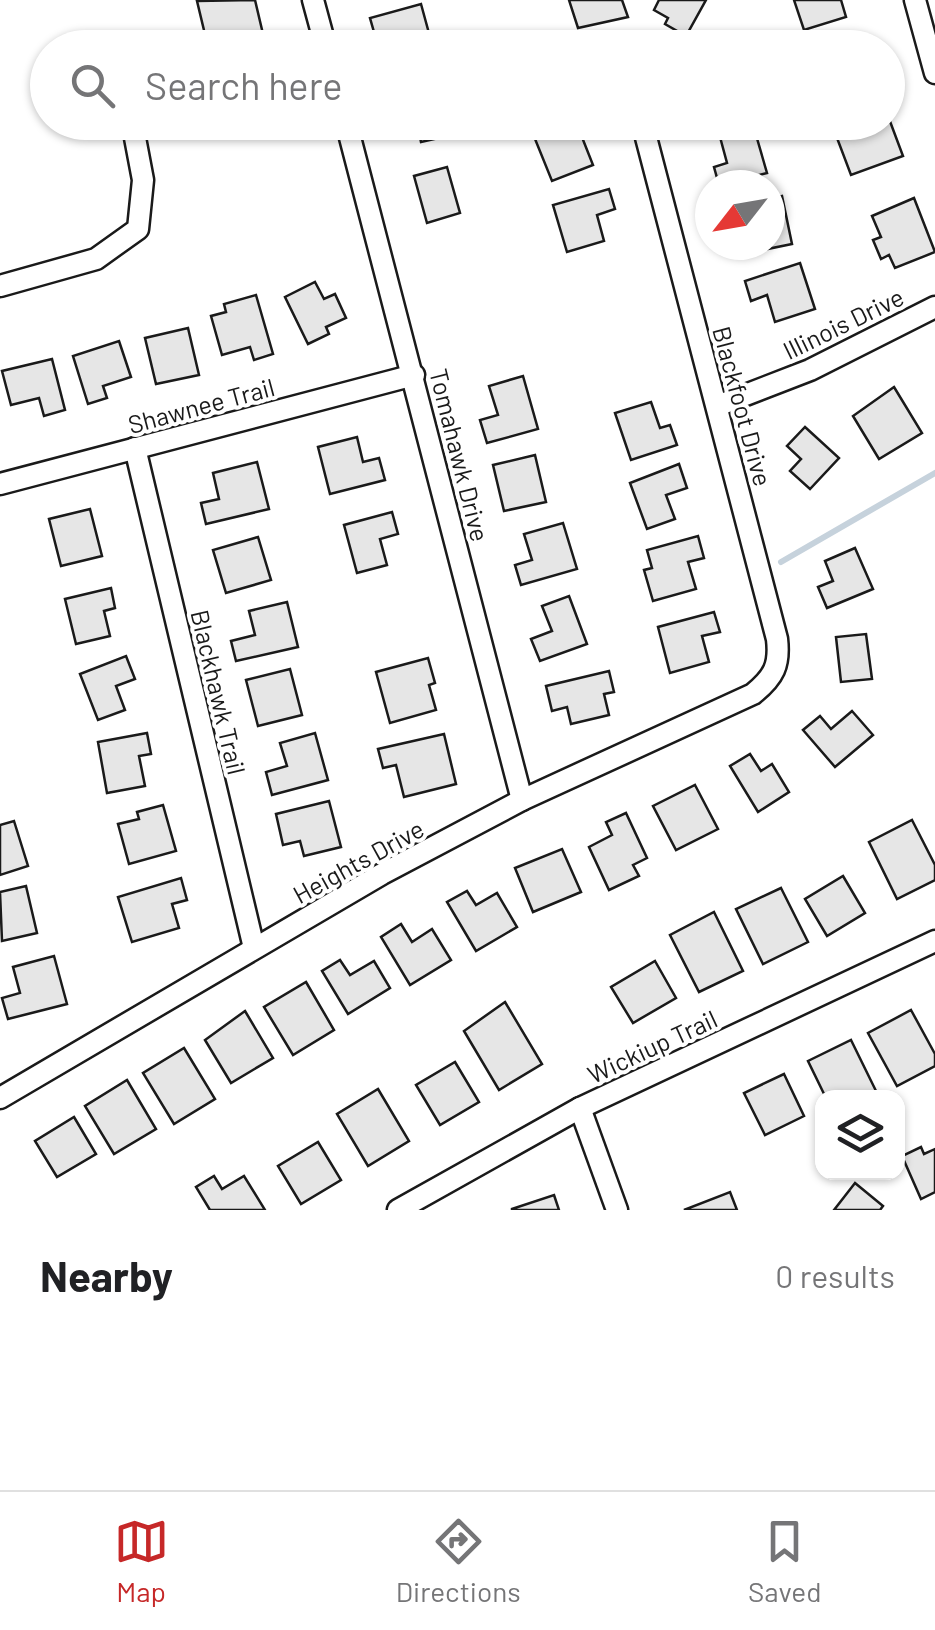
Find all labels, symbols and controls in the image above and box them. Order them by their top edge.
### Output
search box [30,30,905,140]
icon: search [65,58,120,113]
text: Search here [145,62,343,108]
north arrow [695,170,785,260]
street label: Illinois Drive [778,281,908,365]
street label: Blackfoot Drive [707,323,779,489]
street label: Tomahawk Drive [424,366,496,544]
street label: Shawnee Trail [124,371,278,439]
street label: Blackhawk Trail [185,607,253,777]
street label: Heights Drive [287,813,429,909]
street label: Wickiup Trail [583,1003,721,1089]
map controls [815,1090,905,1180]
button: layers [815,1090,905,1180]
text: Nearby [40,1250,173,1300]
text: 0 results [775,1256,895,1294]
tab: Map [114,1514,169,1608]
tab: Directions [396,1514,521,1608]
tab: Saved [748,1514,821,1608]

